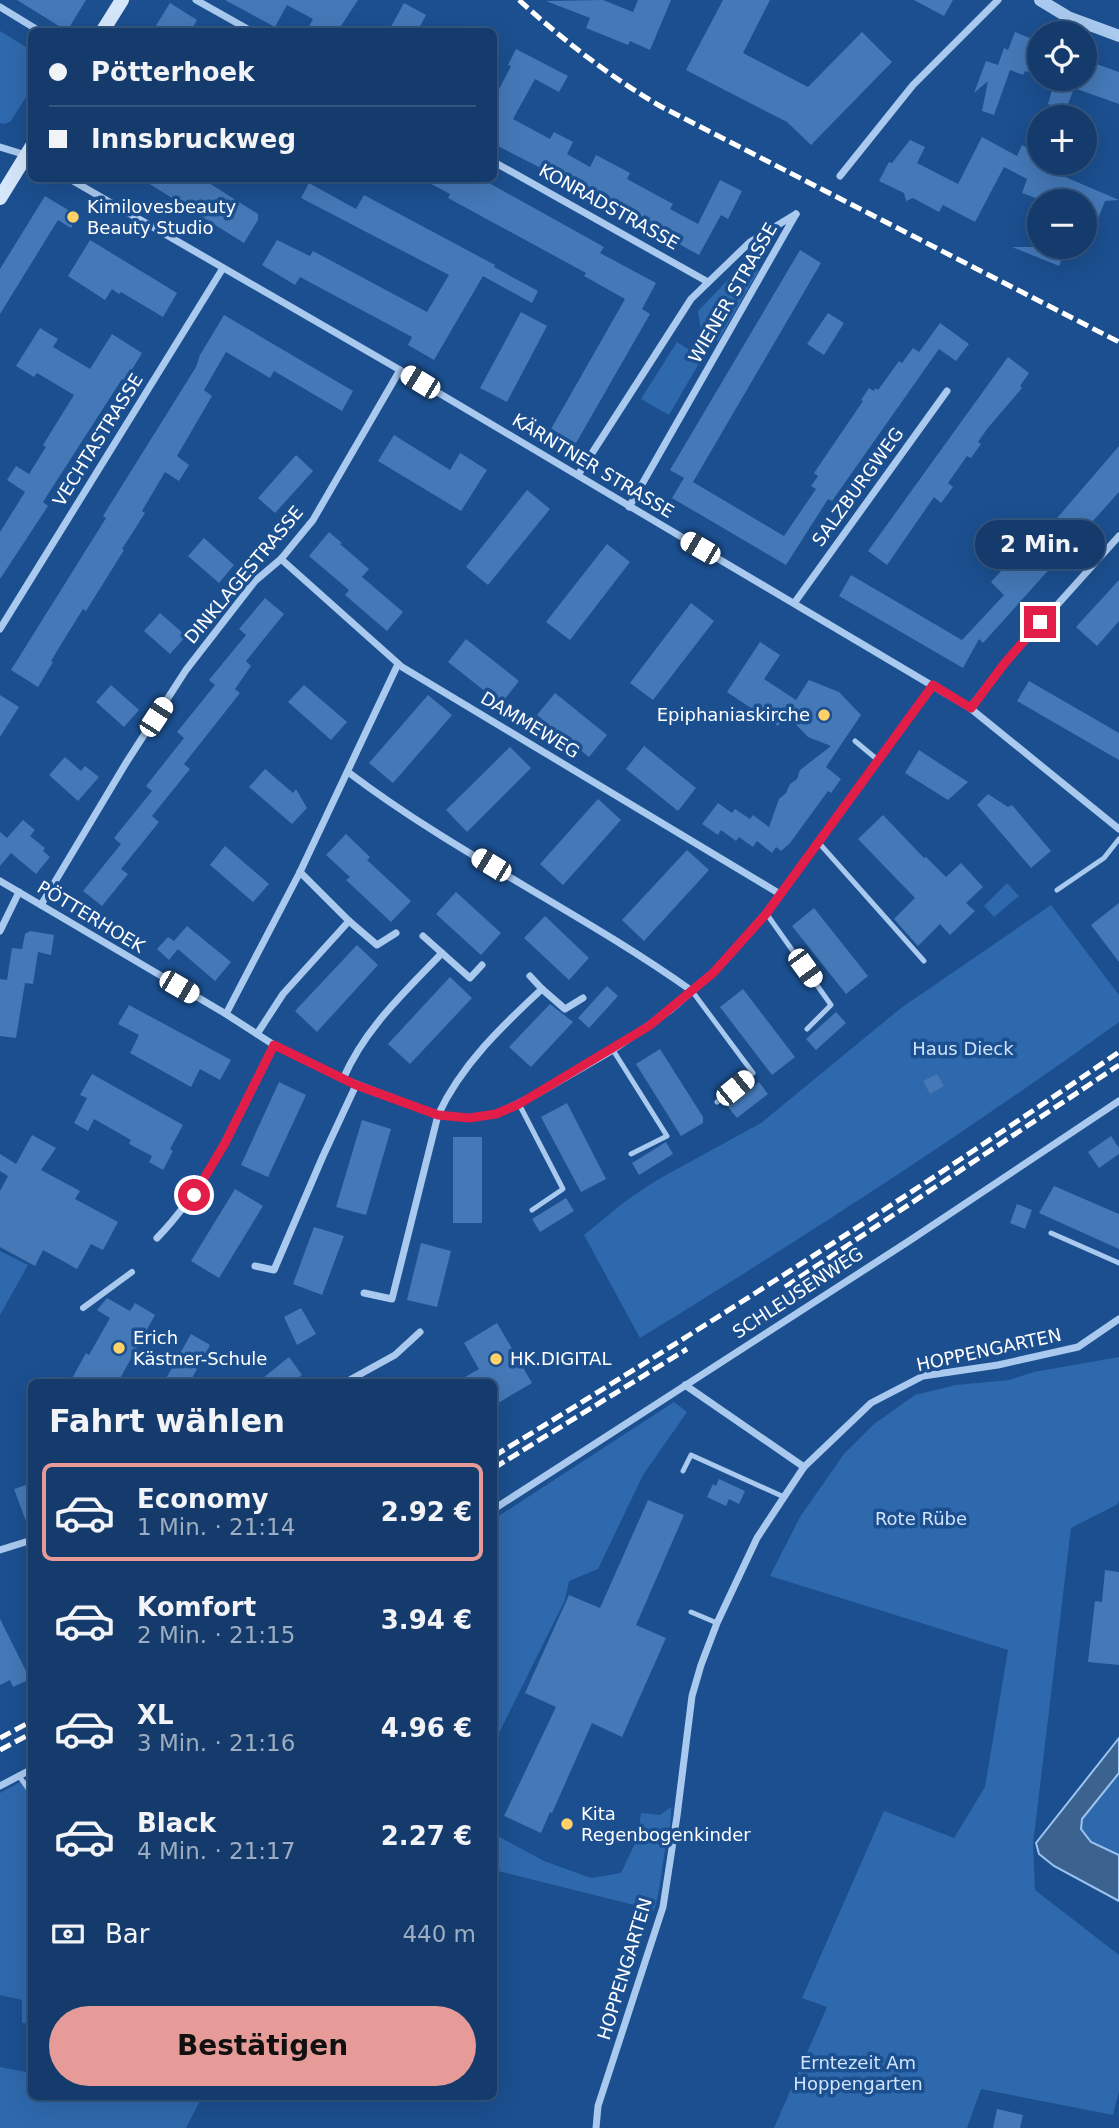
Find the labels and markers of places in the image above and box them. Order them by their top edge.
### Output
place label: Kimilovesbeauty Beauty Studio [87,196,236,238]
marker: Kimilovesbeauty Beauty Studio [65,209,81,225]
place label: Epiphaniaskirche [657,704,810,725]
marker: Epiphaniaskirche [816,707,832,723]
place label: Erich Kästner-Schule [133,1327,267,1369]
marker: Erich Kästner-Schule [111,1340,127,1356]
place label: HK.DIGITAL [510,1348,611,1369]
marker: HK.DIGITAL [488,1351,504,1367]
place label: Kita Regenbogenkinder [581,1803,751,1845]
marker: Kita Regenbogenkinder [559,1816,575,1832]

